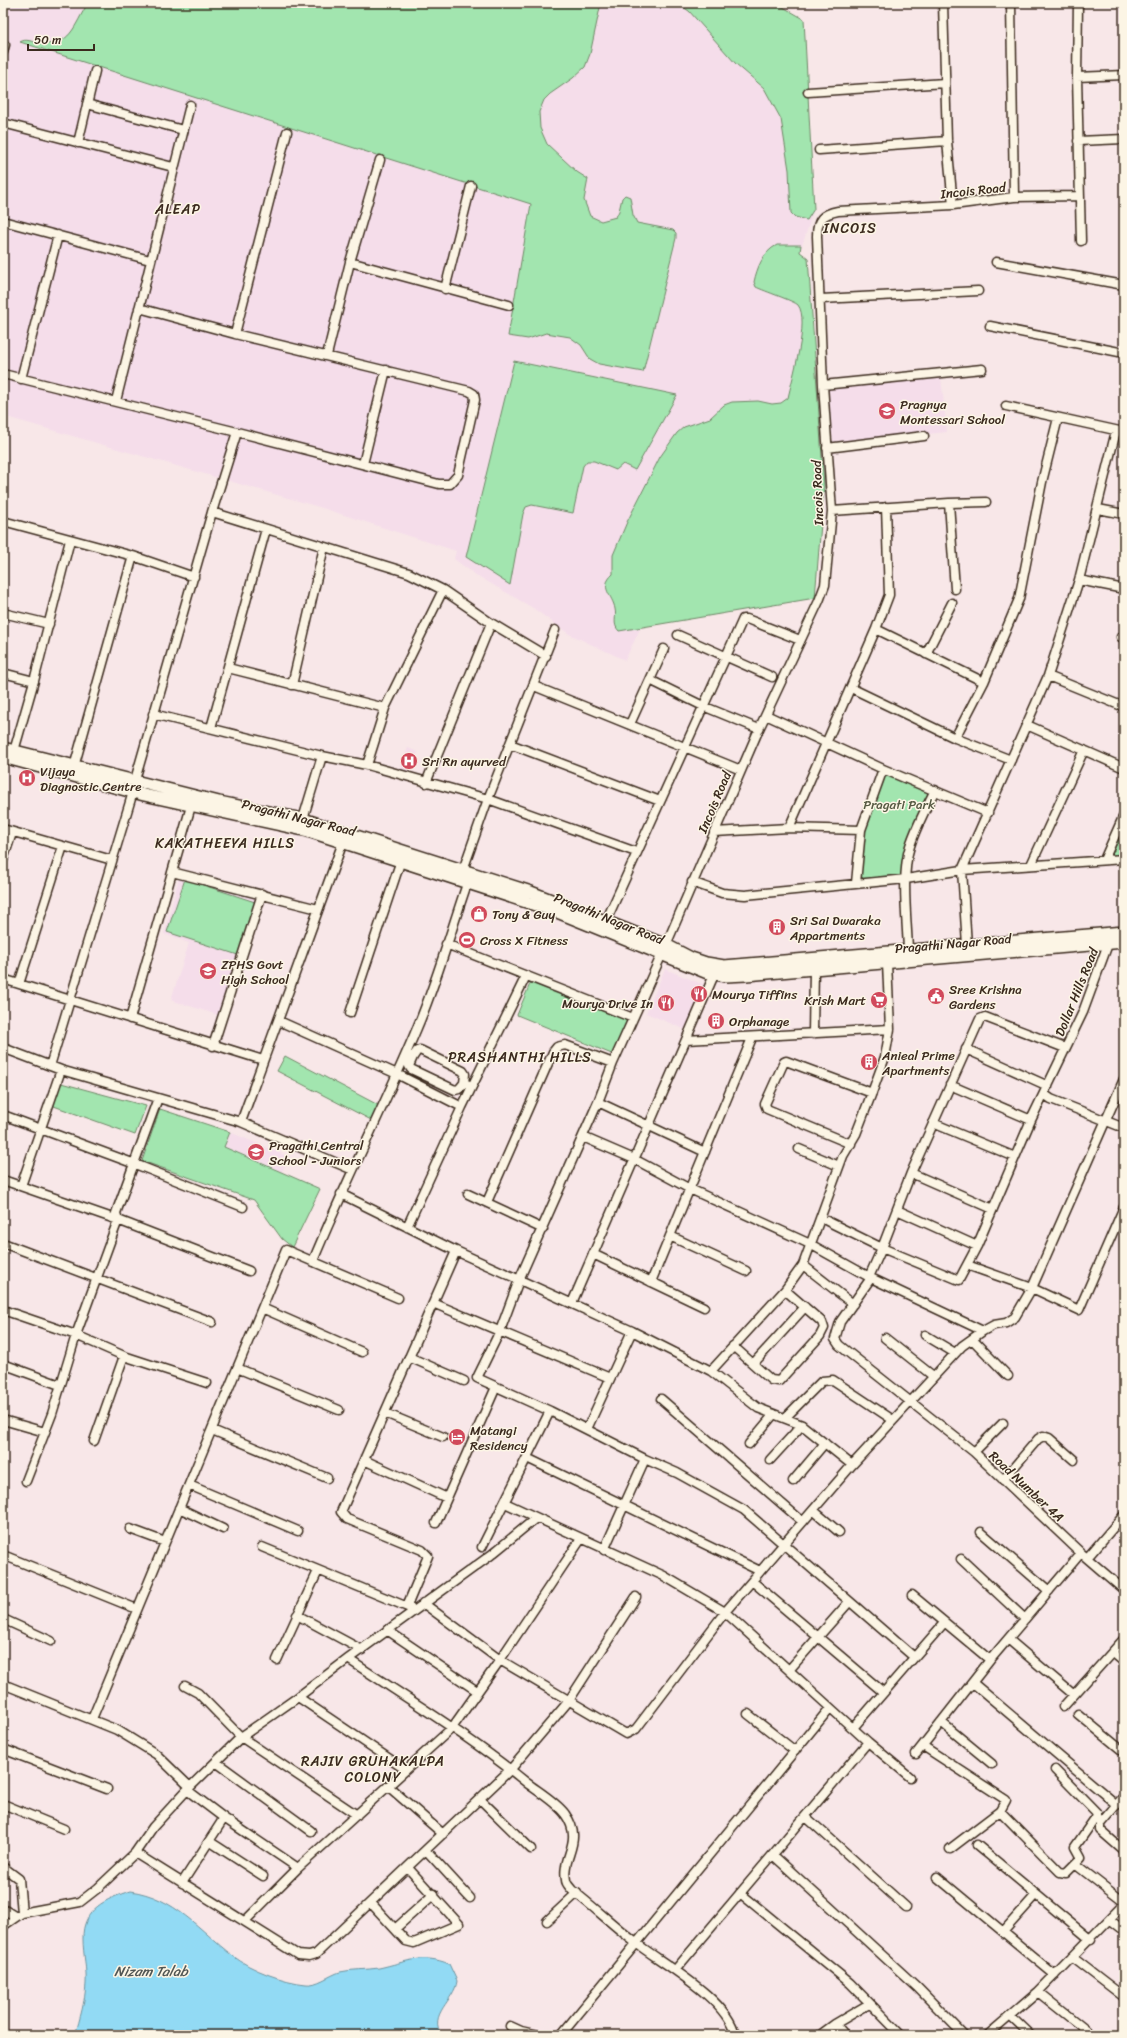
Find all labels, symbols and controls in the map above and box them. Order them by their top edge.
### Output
scale bar [28,26,94,52]
text: 50 m [34,29,61,51]
street label: Incois Road [938,176,1008,205]
district label: ALEAP [154,197,201,222]
district label: INCOIS [822,216,877,241]
place label: Pragnya Montessari School [900,393,1005,431]
school or university icon: Pragnya Montessari School [877,401,897,421]
street label: Incois Road [805,459,830,527]
place label: Sri Rn ayurved [422,750,507,773]
hospital icon: Sri Rn ayurved [399,751,419,771]
place label: Vijaya Diagnostic Centre [40,760,142,798]
street label: Incois Road [691,767,738,838]
hospital icon: Vijaya Diagnostic Centre [17,768,37,788]
street label: Pragathi Nagar Road [239,792,359,843]
park label: Pragati Park [863,793,935,816]
district label: KAKATHEEYA HILLS [155,831,295,856]
street label: Pragathi Nagar Road [550,886,668,951]
place label: Tony & Guy [492,903,555,926]
shop icon: Tony & Guy [469,904,489,924]
place label: Sri Sai Dwaraka Appartments [789,909,881,947]
building icon: Sri Sai Dwaraka Appartments [767,917,787,937]
street label: Pragathi Nagar Road [894,927,1013,960]
place label: Cross X Fitness [480,929,569,952]
sports icon: Cross X Fitness [457,930,477,950]
street label: Dollar Hills Road [1048,943,1105,1040]
place label: ZPHS Govt High School [221,953,289,991]
school or university icon: ZPHS Govt High School [198,961,218,981]
place label: Sree Krishna Gardens [949,978,1022,1016]
place label: Mourya Tiffins [712,983,798,1006]
restaurant icon: Mourya Tiffins [689,984,709,1004]
public building icon: Sree Krishna Gardens [926,986,946,1006]
place label: Krish Mart [804,989,866,1012]
supermarket icon: Krish Mart [869,990,889,1010]
place label: Mourya Drive In [562,992,653,1015]
restaurant icon: Mourya Drive In [656,993,676,1013]
place label: Orphanage [729,1010,789,1033]
building icon: Orphanage [706,1011,726,1031]
place label: Anieal Prime Apartments [881,1044,955,1082]
district label: PRASHANTHI HILLS [448,1045,592,1070]
building icon: Anieal Prime Apartments [859,1052,879,1072]
place label: Pragathi Central School - Juniors [269,1134,364,1172]
school or university icon: Pragathi Central School - Juniors [246,1142,266,1162]
place label: Matangi Residency [470,1419,528,1457]
hotel icon: Matangi Residency [447,1427,467,1447]
street label: Road Number 4A [984,1445,1070,1528]
district label: RAJIV GRUHAKALPA COLONY [301,1749,445,1790]
water label: Nizam Talab [114,1959,189,1984]

